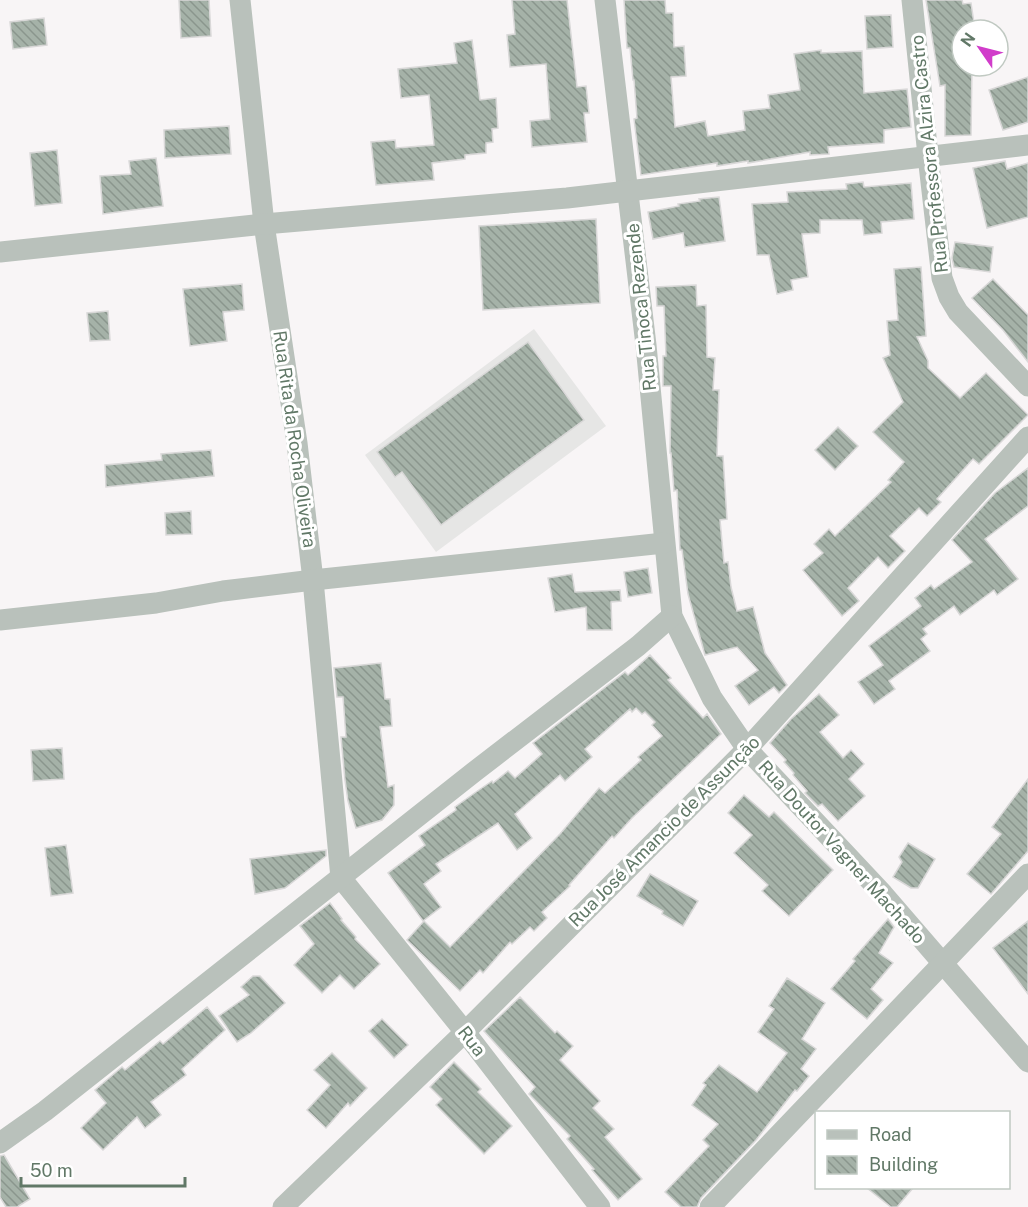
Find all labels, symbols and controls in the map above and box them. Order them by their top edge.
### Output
north arrow [950,18,1010,78]
text: N [957,29,979,50]
street label: Rua Professora Alzira Castro [906,34,952,274]
street label: Rua Tinoca Rezende [622,222,660,392]
street label: Rua Rita da Rocha Oliveira [269,329,321,549]
street label: Rua José Amancio de Assunção [564,731,764,931]
street label: Rua Doutor Vagner Machado [754,756,930,948]
street label: Rua [454,1022,490,1060]
legend [815,1111,1010,1189]
text: Road [869,1124,912,1145]
scale bar [21,1150,184,1188]
text: Building [869,1154,938,1175]
text: 50 m [30,1160,73,1181]

